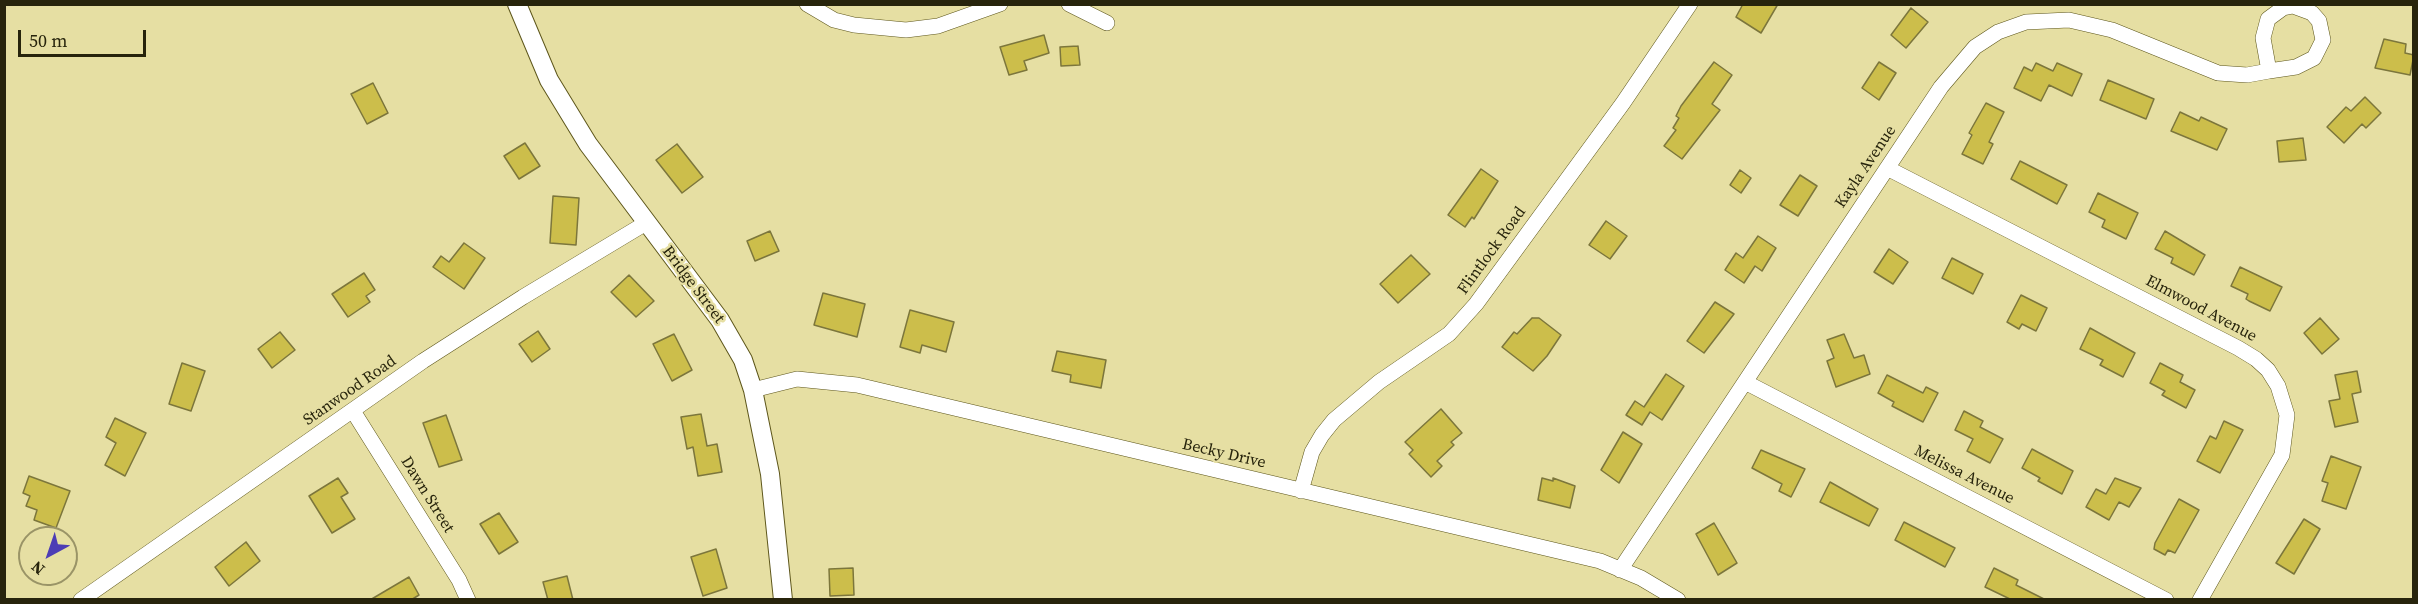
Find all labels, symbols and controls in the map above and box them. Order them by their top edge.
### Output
scale bar [21,18,148,56]
text: 50 m [29,28,67,53]
street label: Kayla Avenue [1831,122,1901,212]
street label: Flintlock Road [1454,203,1530,299]
street label: Bridge Street [658,243,728,327]
street label: Elmwood Avenue [2142,272,2260,346]
street label: Stanwood Road [300,352,400,430]
street label: Becky Drive [1180,435,1268,473]
street label: Melissa Avenue [1911,441,2017,509]
street label: Dawn Street [396,453,458,537]
north arrow [18,526,78,586]
text: N [26,556,49,580]

